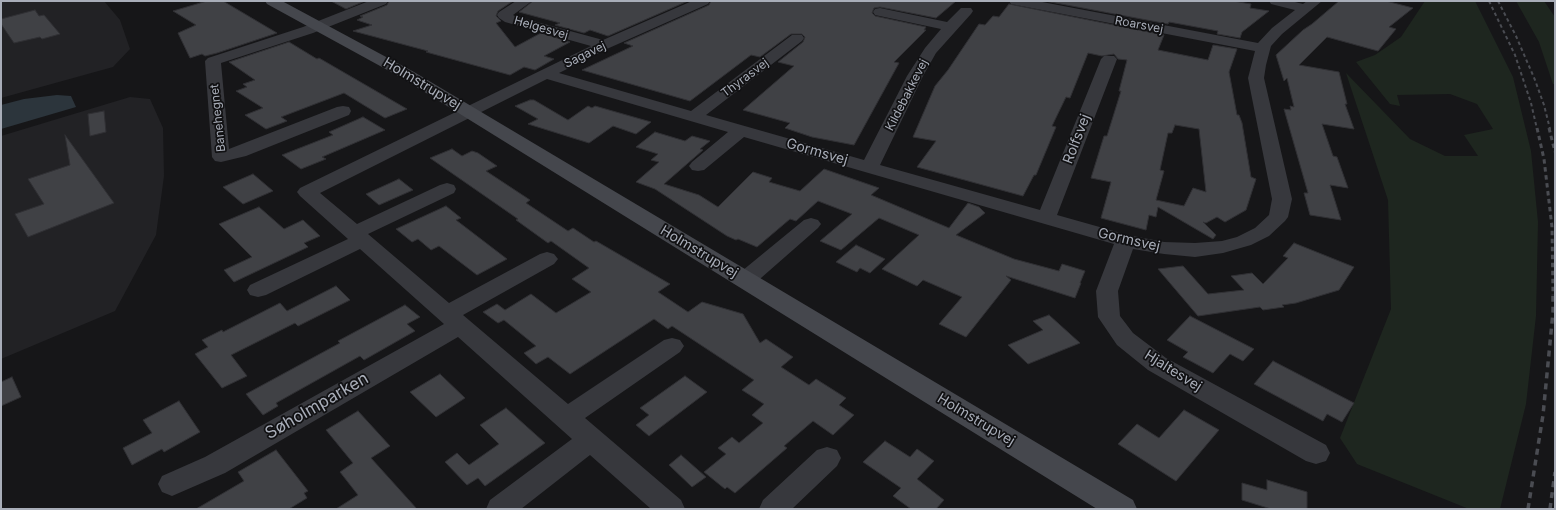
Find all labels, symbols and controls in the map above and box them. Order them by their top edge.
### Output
street label: Helgesvej [512,13,570,43]
street label: Roarsvej [1114,13,1164,37]
street label: Sagavej [562,39,608,71]
street label: Holmstrupvej [380,54,464,114]
street label: Thyrasvej [719,56,771,100]
street label: Kildebakkevej [883,57,931,133]
street label: Banehegnet [207,83,229,153]
street label: Rolfsvej [1060,112,1094,166]
street label: Gormsvej [784,135,850,169]
street label: Holmstrupvej [657,222,741,282]
street label: Gormsvej [1096,225,1162,255]
street label: Hjaltesvej [1141,347,1205,395]
street label: Søholmparken [262,368,372,444]
street label: Holmstrupvej [934,390,1018,450]

